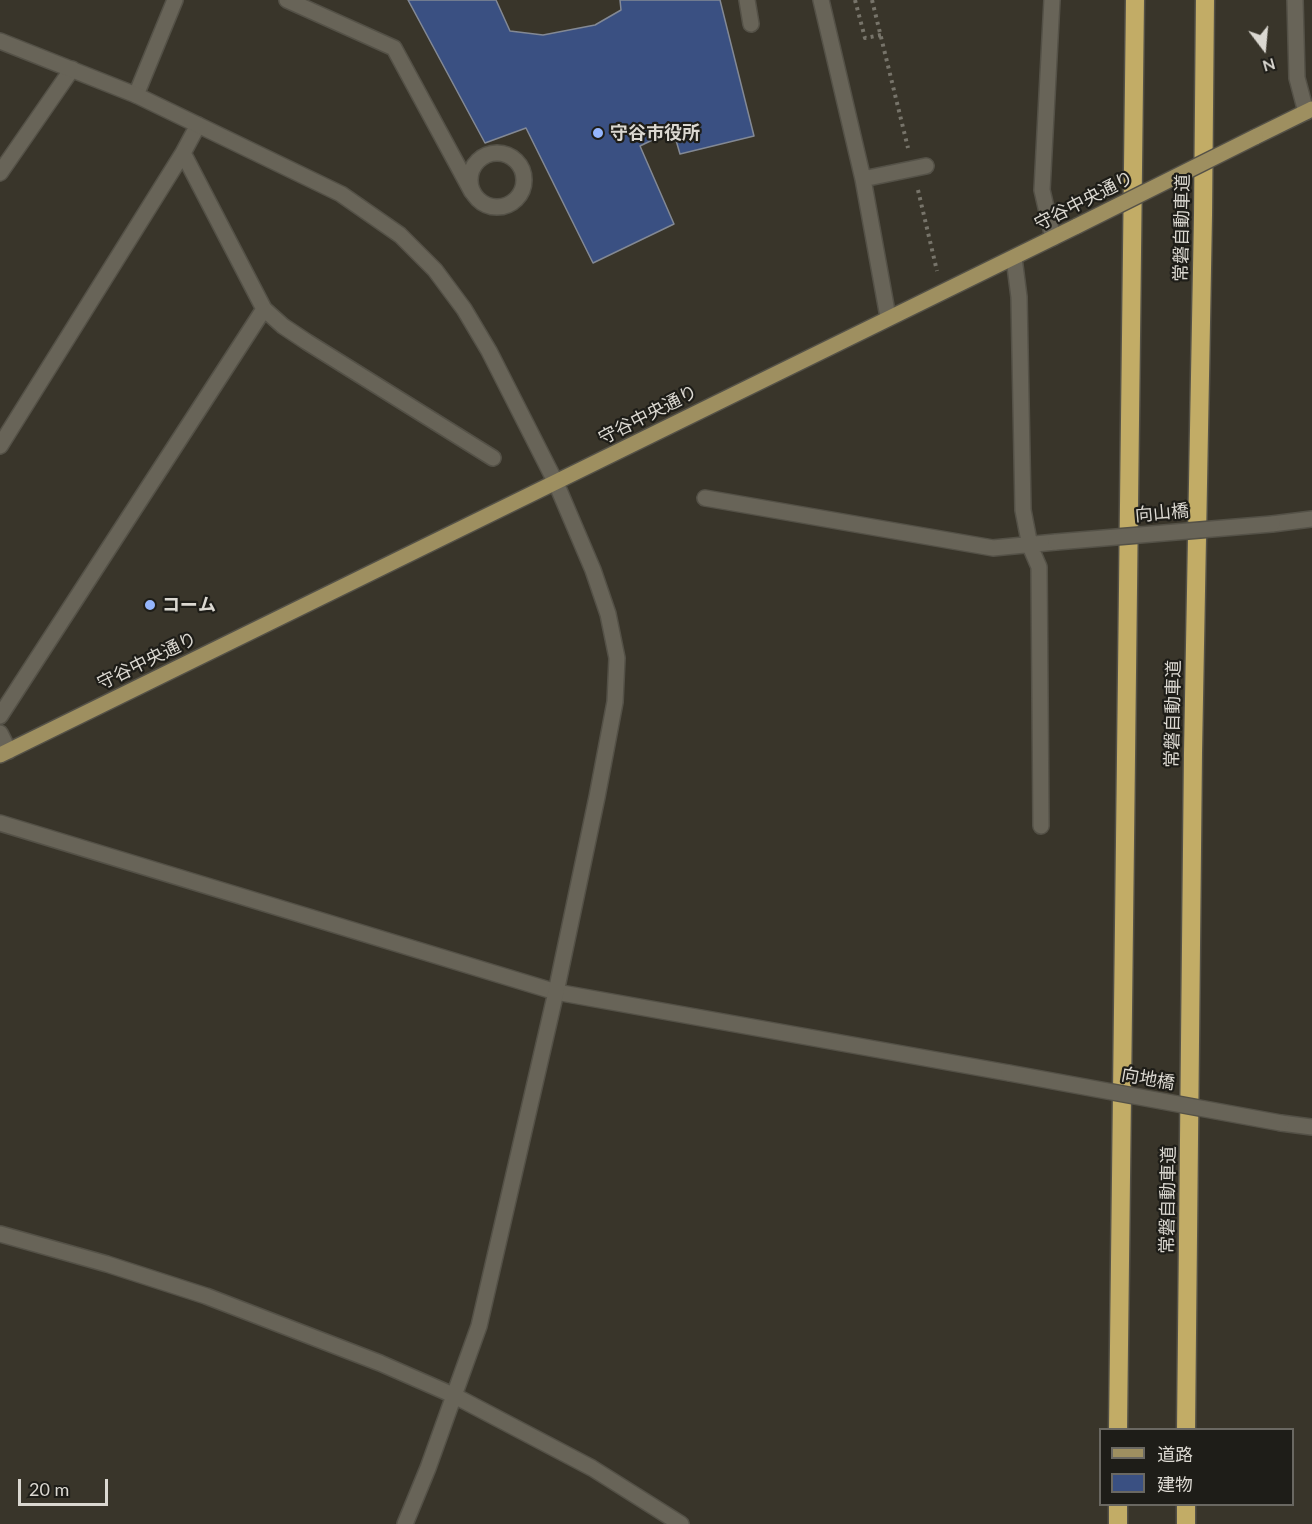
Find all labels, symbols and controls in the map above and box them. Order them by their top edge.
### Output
north arrow [1234,18,1294,78]
text: N [1261,55,1278,77]
place label: 守谷市役所 [610,122,700,144]
marker: 守谷市役所 [591,126,605,140]
street label: 守谷中央通り [1031,167,1137,235]
street label: 常磐自動車道 [1170,174,1194,282]
street label: 守谷中央通り [595,381,701,449]
street label: 向山橋 [1134,500,1190,526]
place label: コーム [162,594,216,616]
marker: コーム [143,598,157,612]
street label: 守谷中央通り [94,628,200,694]
street label: 常磐自動車道 [1161,660,1185,768]
street label: 向地橋 [1120,1064,1176,1094]
street label: 常磐自動車道 [1156,1146,1180,1254]
legend [1099,1428,1294,1506]
text: 道路 [1157,1443,1193,1465]
scale bar [21,1467,111,1505]
text: 建物 [1157,1473,1193,1495]
text: 20 m [29,1478,69,1500]

